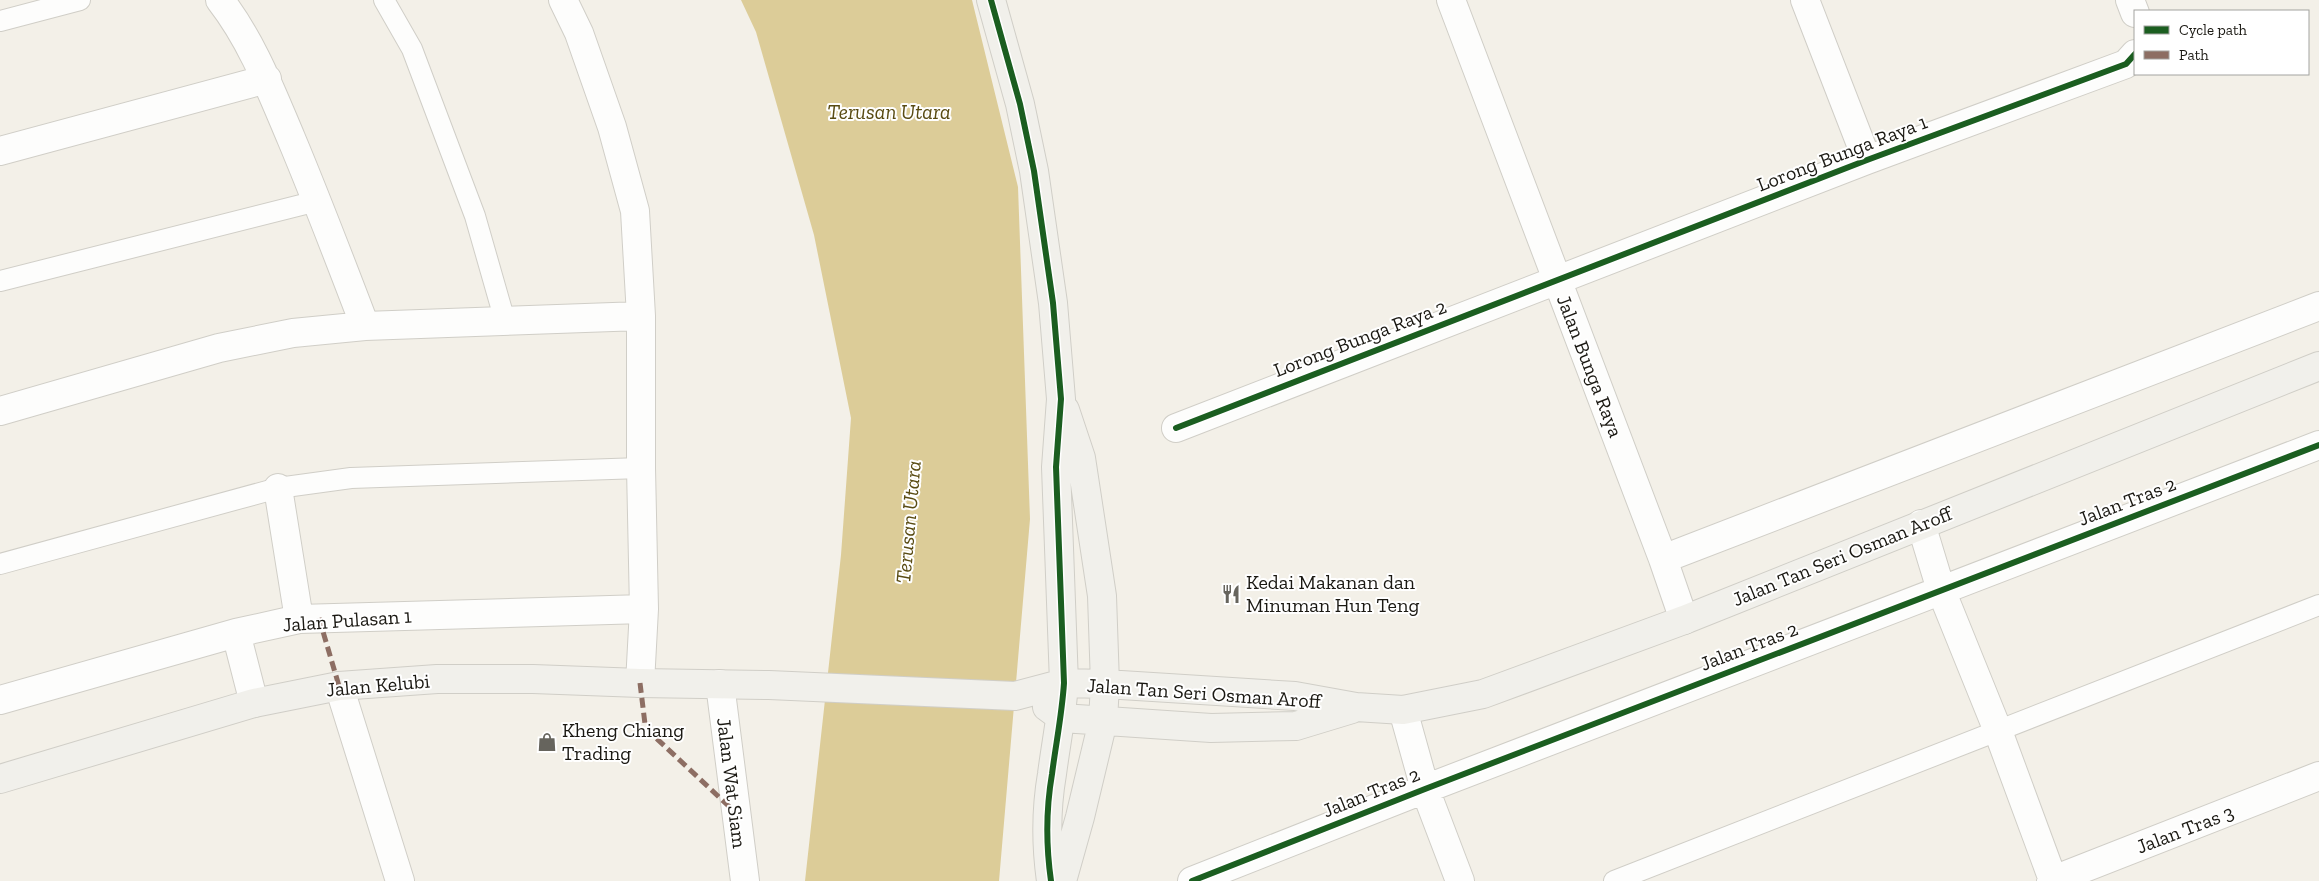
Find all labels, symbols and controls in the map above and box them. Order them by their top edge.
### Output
legend [2134,10,2309,75]
text: Cycle path [2179,21,2248,39]
text: Path [2179,46,2209,64]
water label: Terusan Utara [827,99,951,124]
street label: Lorong Bunga Raya 1 [1753,109,1931,197]
street label: Jalan Bunga Raya [1552,291,1628,441]
street label: Lorong Bunga Raya 2 [1270,294,1450,382]
water label: Terusan Utara [890,459,926,585]
street label: Jalan Tras 2 [2075,471,2179,531]
street label: Jalan Tan Seri Osman Aroff [1729,500,1957,611]
place label: Kedai Makanan dan Minuman Hun Teng [1246,570,1419,617]
restaurant icon: Kedai Makanan dan Minuman Hun Teng [1220,583,1242,605]
street label: Jalan Pulasan 1 [282,604,412,636]
street label: Jalan Tras 2 [1697,616,1801,676]
street label: Jalan Kelubi [325,668,431,701]
street label: Jalan Tan Seri Osman Aroff [1086,673,1324,713]
street label: Jalan Wat Siam [712,716,752,850]
place label: Kheng Chiang Trading [562,718,684,765]
shop icon: Kheng Chiang Trading [536,731,558,753]
street label: Jalan Tras 2 [1319,762,1423,822]
street label: Jalan Tras 3 [2133,800,2237,858]

